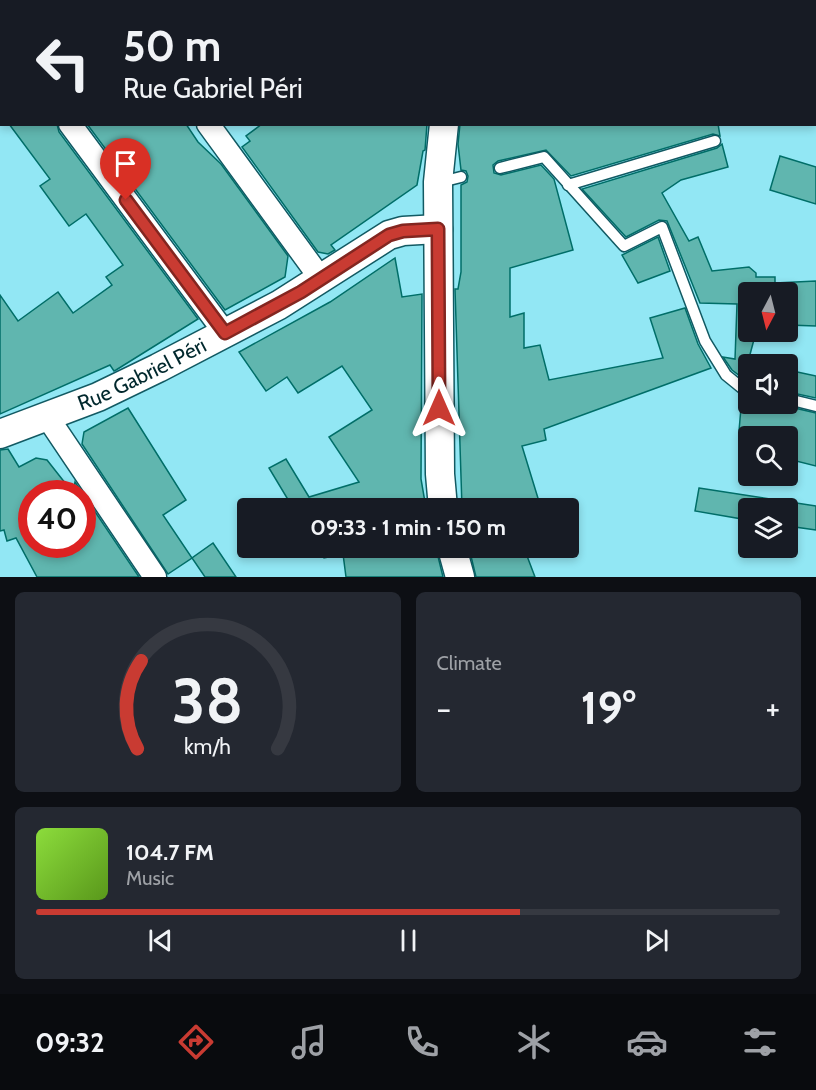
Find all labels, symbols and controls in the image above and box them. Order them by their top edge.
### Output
text: 50 m [123,20,221,72]
icon: left [24,24,102,102]
text: Rue Gabriel Péri [123,72,303,105]
pin [100,138,151,200]
icon: arrive [109,147,142,180]
north arrow [738,282,798,342]
map controls [738,282,798,558]
street label: Rue Gabriel Péri [74,332,210,416]
button: sound [738,354,798,414]
position arrow [407,376,471,440]
button: search [738,426,798,486]
speed limit sign: 40 [18,480,96,558]
button: layers [738,498,798,558]
text: 09:33 · 1 min · 150 m [310,514,506,541]
text: Climate [437,651,502,675]
text: 38 [172,663,243,739]
text: 19° [581,681,636,735]
text: − [437,688,451,728]
text: + [765,688,780,728]
text: km/h [184,733,231,759]
text: 104.7 FM [126,839,214,866]
text: Music [126,866,174,890]
icon: previous [144,924,177,957]
icon: pause [392,924,425,957]
icon: next [640,924,673,957]
icon: directions [175,1021,217,1063]
icon: music [288,1021,330,1063]
icon: phone [401,1021,443,1063]
icon: climate [513,1021,555,1063]
icon: car [626,1021,668,1063]
icon: filters [739,1021,781,1063]
text: 09:32 [35,1026,104,1059]

